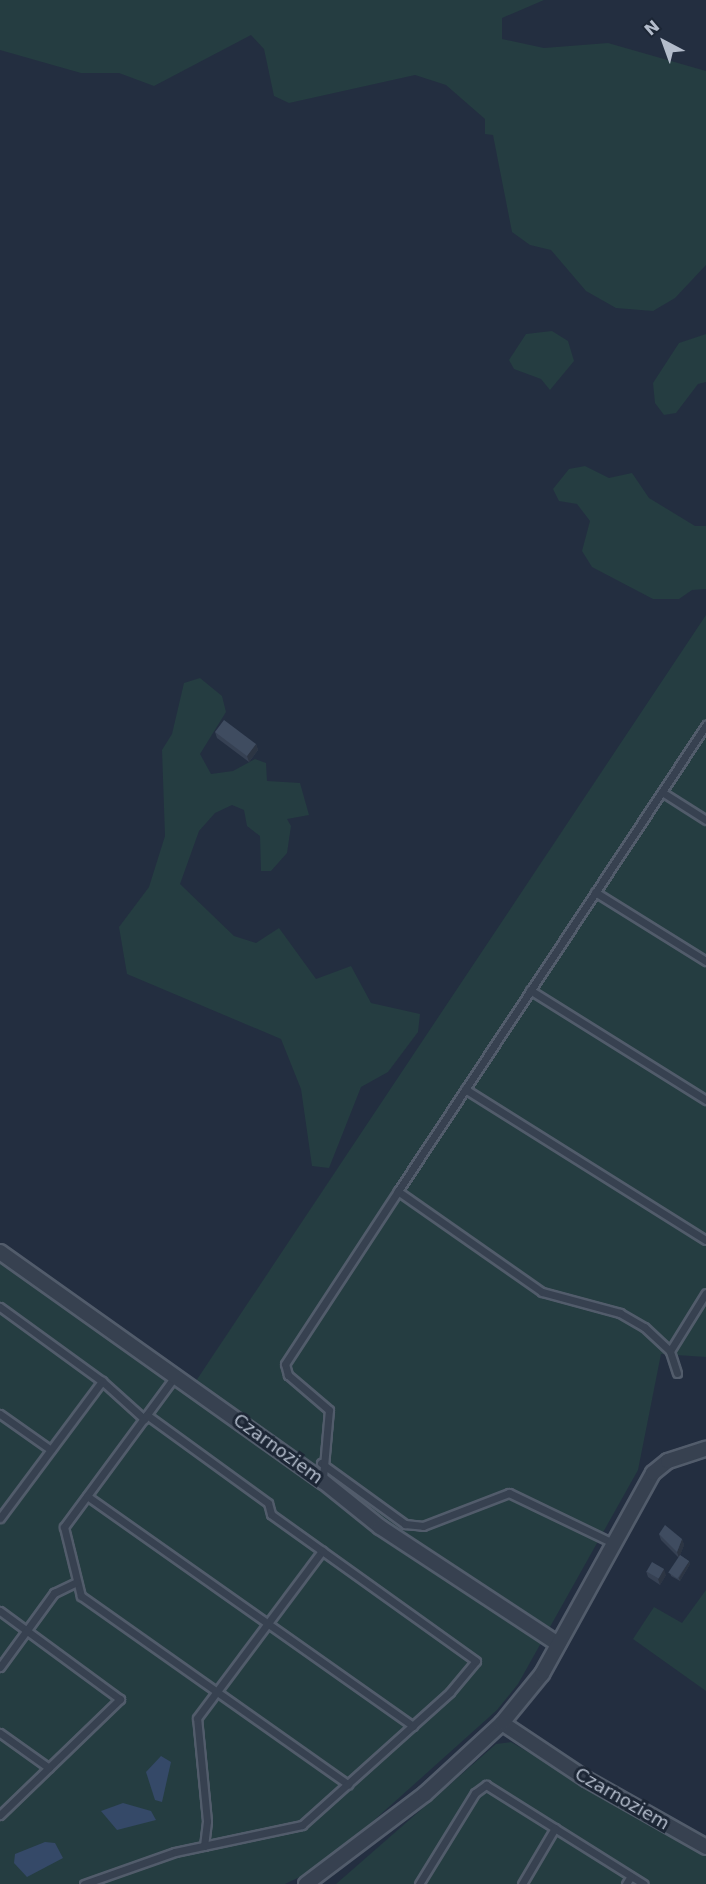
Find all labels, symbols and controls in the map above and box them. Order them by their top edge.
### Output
north arrow [634,12,694,72]
text: N [641,16,663,40]
street label: Czarnoziem [229,1409,327,1489]
street label: Czarnoziem [571,1763,673,1835]

